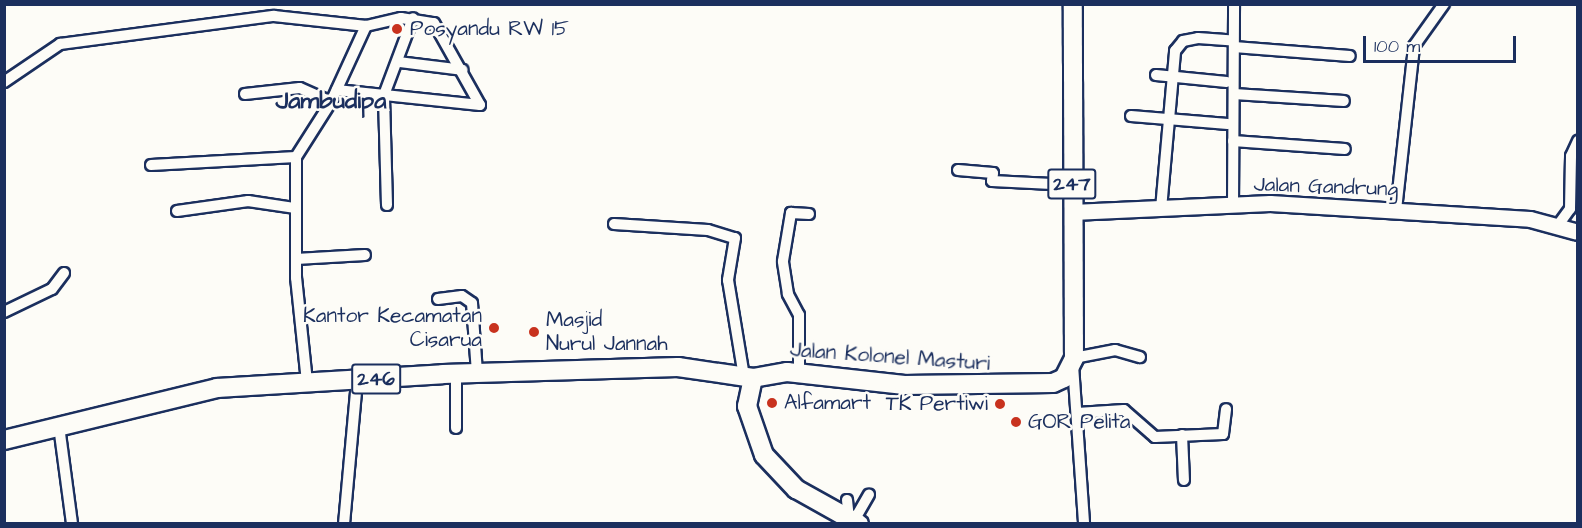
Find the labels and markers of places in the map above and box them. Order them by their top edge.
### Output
place label: Posyandu RW 15 [410,16,569,42]
marker: Posyandu RW 15 [388,20,406,38]
place label: Kantor Kecamatan Cisarua [303,303,482,353]
place label: Masjid Nurul Jannah [546,307,668,357]
marker: Kantor Kecamatan Cisarua [487,321,501,335]
marker: Masjid Nurul Jannah [527,325,541,339]
place label: Alfamart [784,390,871,416]
place label: TK Pertiwi [886,391,988,417]
marker: Alfamart [765,396,779,410]
marker: TK Pertiwi [993,397,1007,411]
place label: GOR Pelita [1028,409,1130,435]
marker: GOR Pelita [1009,415,1023,429]

